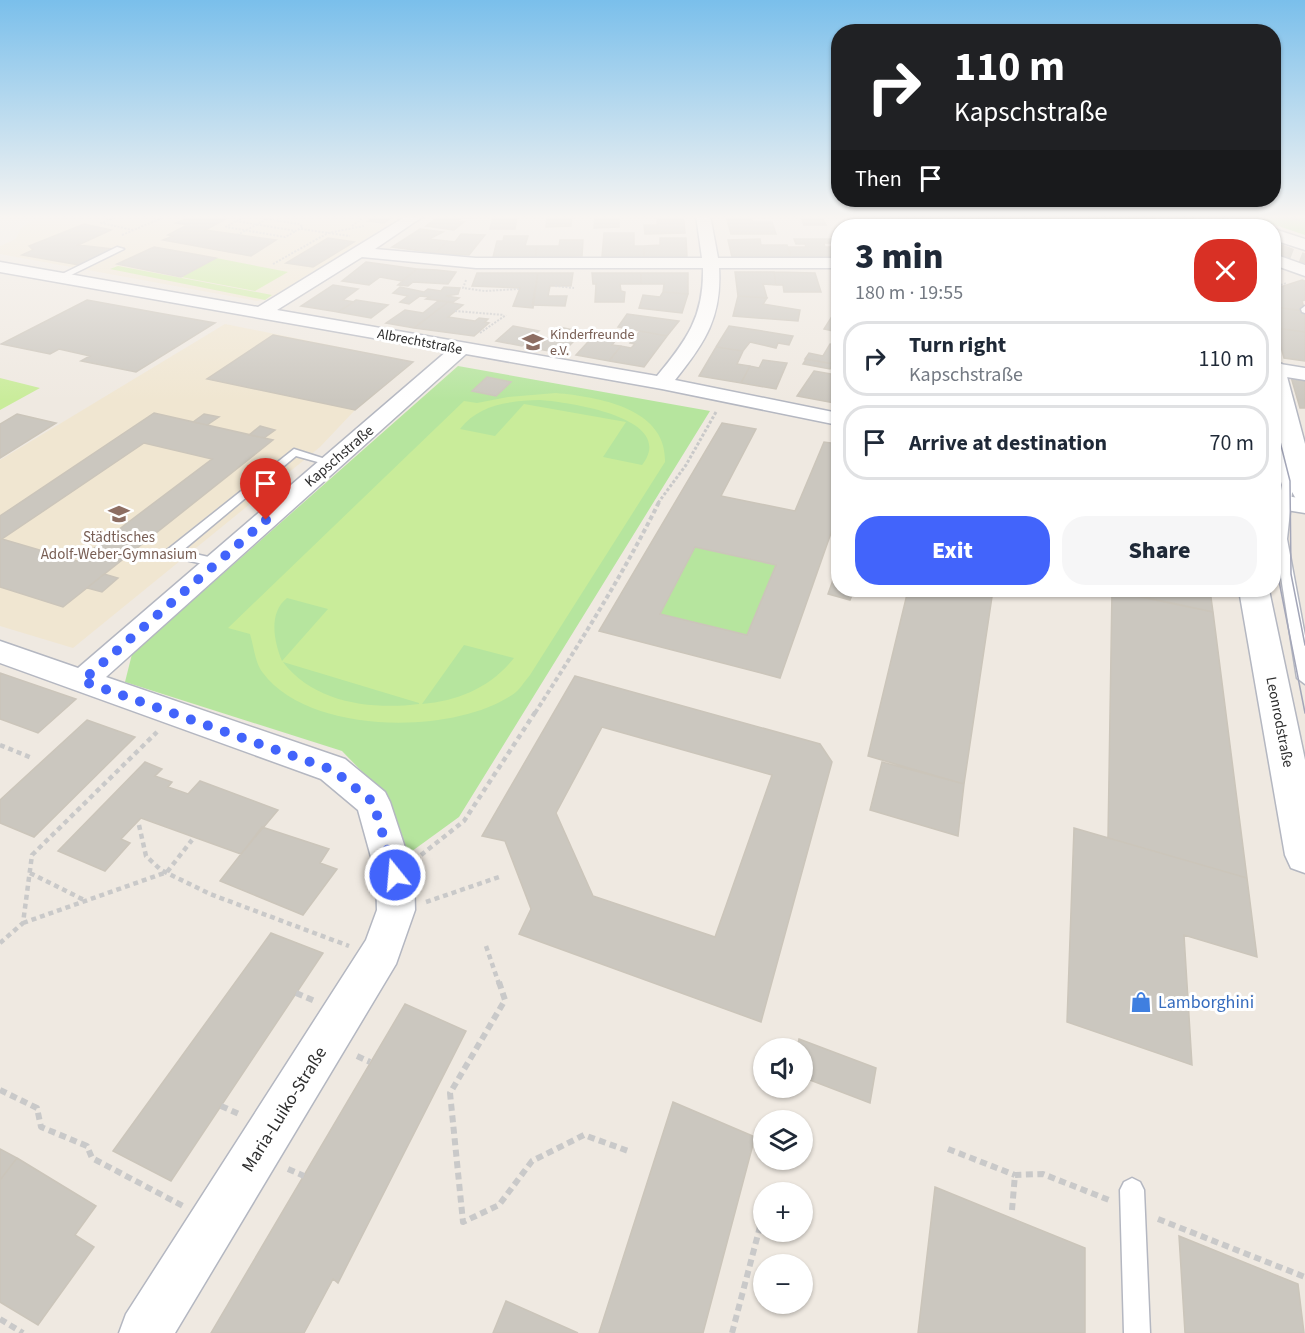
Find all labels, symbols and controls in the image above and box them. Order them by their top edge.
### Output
text: 110 m [954,37,1065,97]
icon: right [855,48,933,126]
text: Kapschstraße [954,93,1108,132]
icon: arrive [914,162,947,195]
text: Then [855,163,902,195]
text: 3 min [855,231,943,282]
button: close [1194,239,1257,302]
text: 180 m · 19:55 [855,279,963,307]
street label: Albrechtstraße [376,324,464,360]
place label: Kinderfreunde e.V. [550,325,635,361]
text: Turn right [909,329,1006,361]
school or university icon: Kinderfreunde e.V. [521,330,545,354]
icon: right [858,342,891,375]
text: 110 m [1199,343,1254,375]
text: Kapschstraße [909,361,1023,389]
street label: Kapschstraße [300,420,378,492]
icon: arrive [858,426,891,459]
text: Arrive at destination [909,427,1107,459]
text: 70 m [1209,427,1254,459]
pin [240,458,291,520]
icon: arrive [249,467,282,500]
school or university icon: Städtisches Adolf-Weber-Gymnasium [107,502,131,526]
button: Exit [855,516,1050,585]
button: Share [1062,516,1257,585]
place label: Städtisches Adolf-Weber-Gymnasium [41,527,197,565]
street label: Leonrodstraße [1260,675,1299,769]
position arrow [363,843,427,907]
shop icon: Lamborghini [1129,990,1153,1014]
place label: Lamborghini [1158,990,1254,1015]
map controls [753,1038,813,1314]
button: sound [753,1038,813,1098]
street label: Maria-Luiko-Straße [236,1042,333,1177]
button: layers [753,1110,813,1170]
button: + [753,1182,813,1242]
button: − [753,1254,813,1314]

